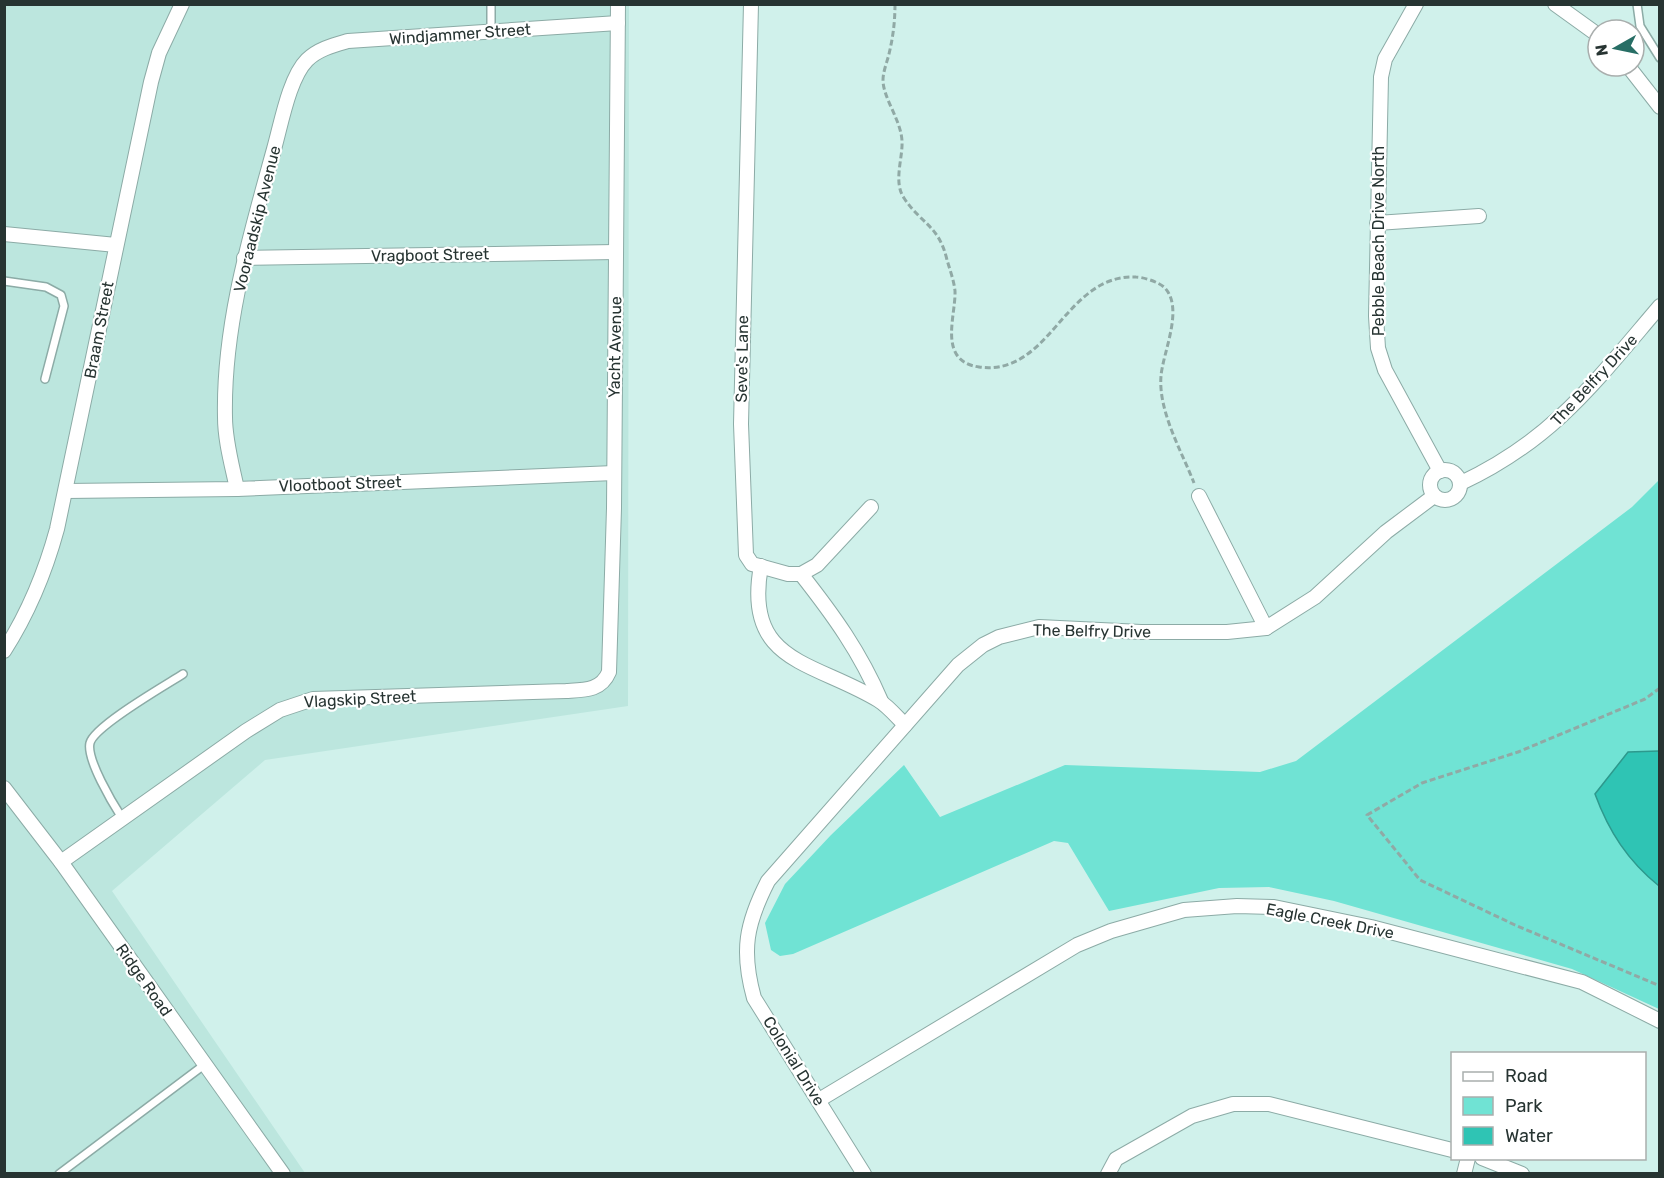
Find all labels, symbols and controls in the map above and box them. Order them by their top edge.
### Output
north arrow [1586,18,1646,78]
street label: Windjammer Street [388,20,532,48]
text: N [1591,43,1612,57]
street label: Vooraadskip Avenue [230,144,284,294]
street label: Pebble Beach Drive North [1369,146,1388,336]
street label: Vragboot Street [371,244,489,266]
street label: Braam Street [80,280,118,380]
street label: Yacht Avenue [605,296,625,398]
street label: Seve's Lane [732,315,752,403]
street label: The Belfry Drive [1547,330,1641,430]
street label: Vlootboot Street [278,472,402,496]
street label: The Belfry Drive [1033,620,1151,642]
street label: Vlagskip Street [303,687,417,711]
street label: Eagle Creek Drive [1264,899,1396,943]
street label: Ridge Road [112,940,176,1020]
street label: Colonial Drive [759,1013,829,1109]
legend [1451,1052,1646,1160]
text: Road [1505,1065,1548,1087]
text: Park [1505,1095,1543,1117]
text: Water [1505,1125,1553,1147]

